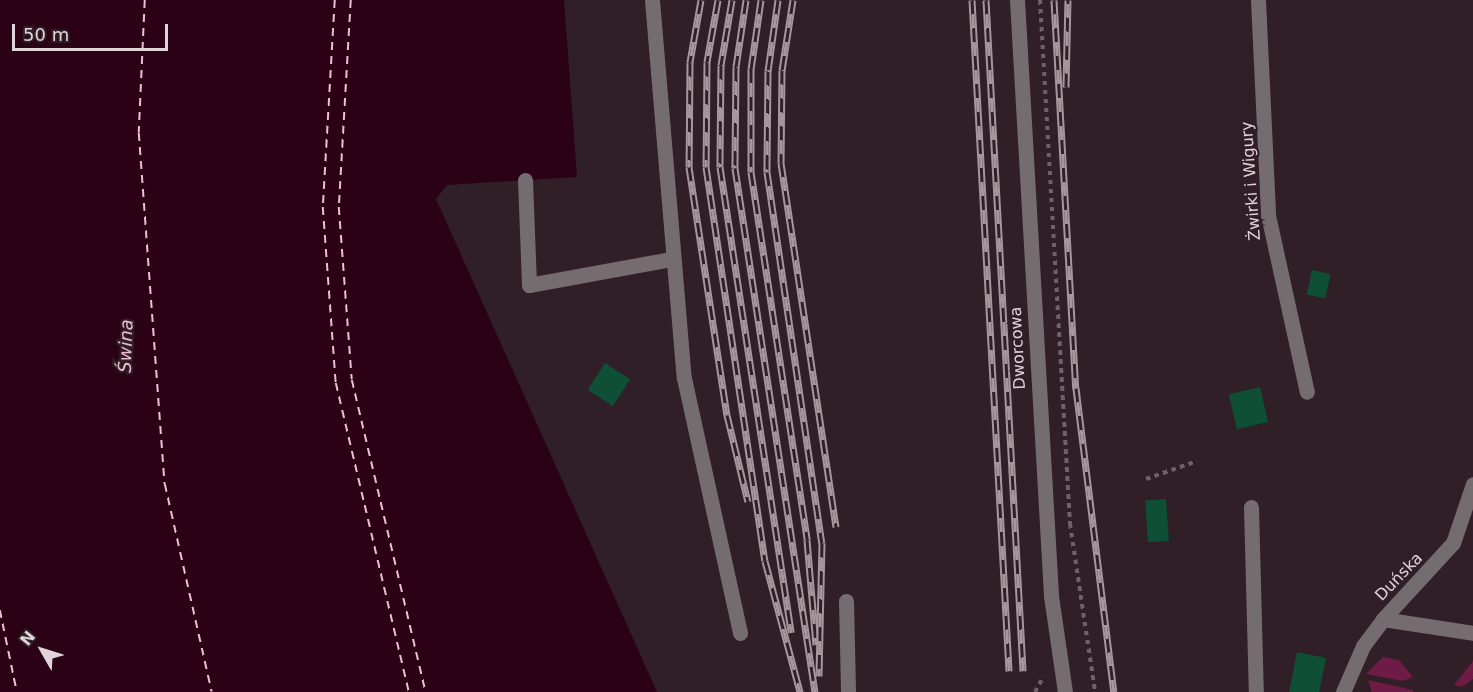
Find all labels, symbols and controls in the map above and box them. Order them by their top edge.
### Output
scale bar [15,12,171,50]
text: 50 m [23,24,69,45]
street label: Żwirki i Wigury [1237,121,1265,241]
street label: Dworcowa [1006,306,1030,390]
water label: Świna [114,319,138,373]
street label: Duńska [1371,549,1427,605]
north arrow [12,620,72,680]
text: N [16,627,39,650]

